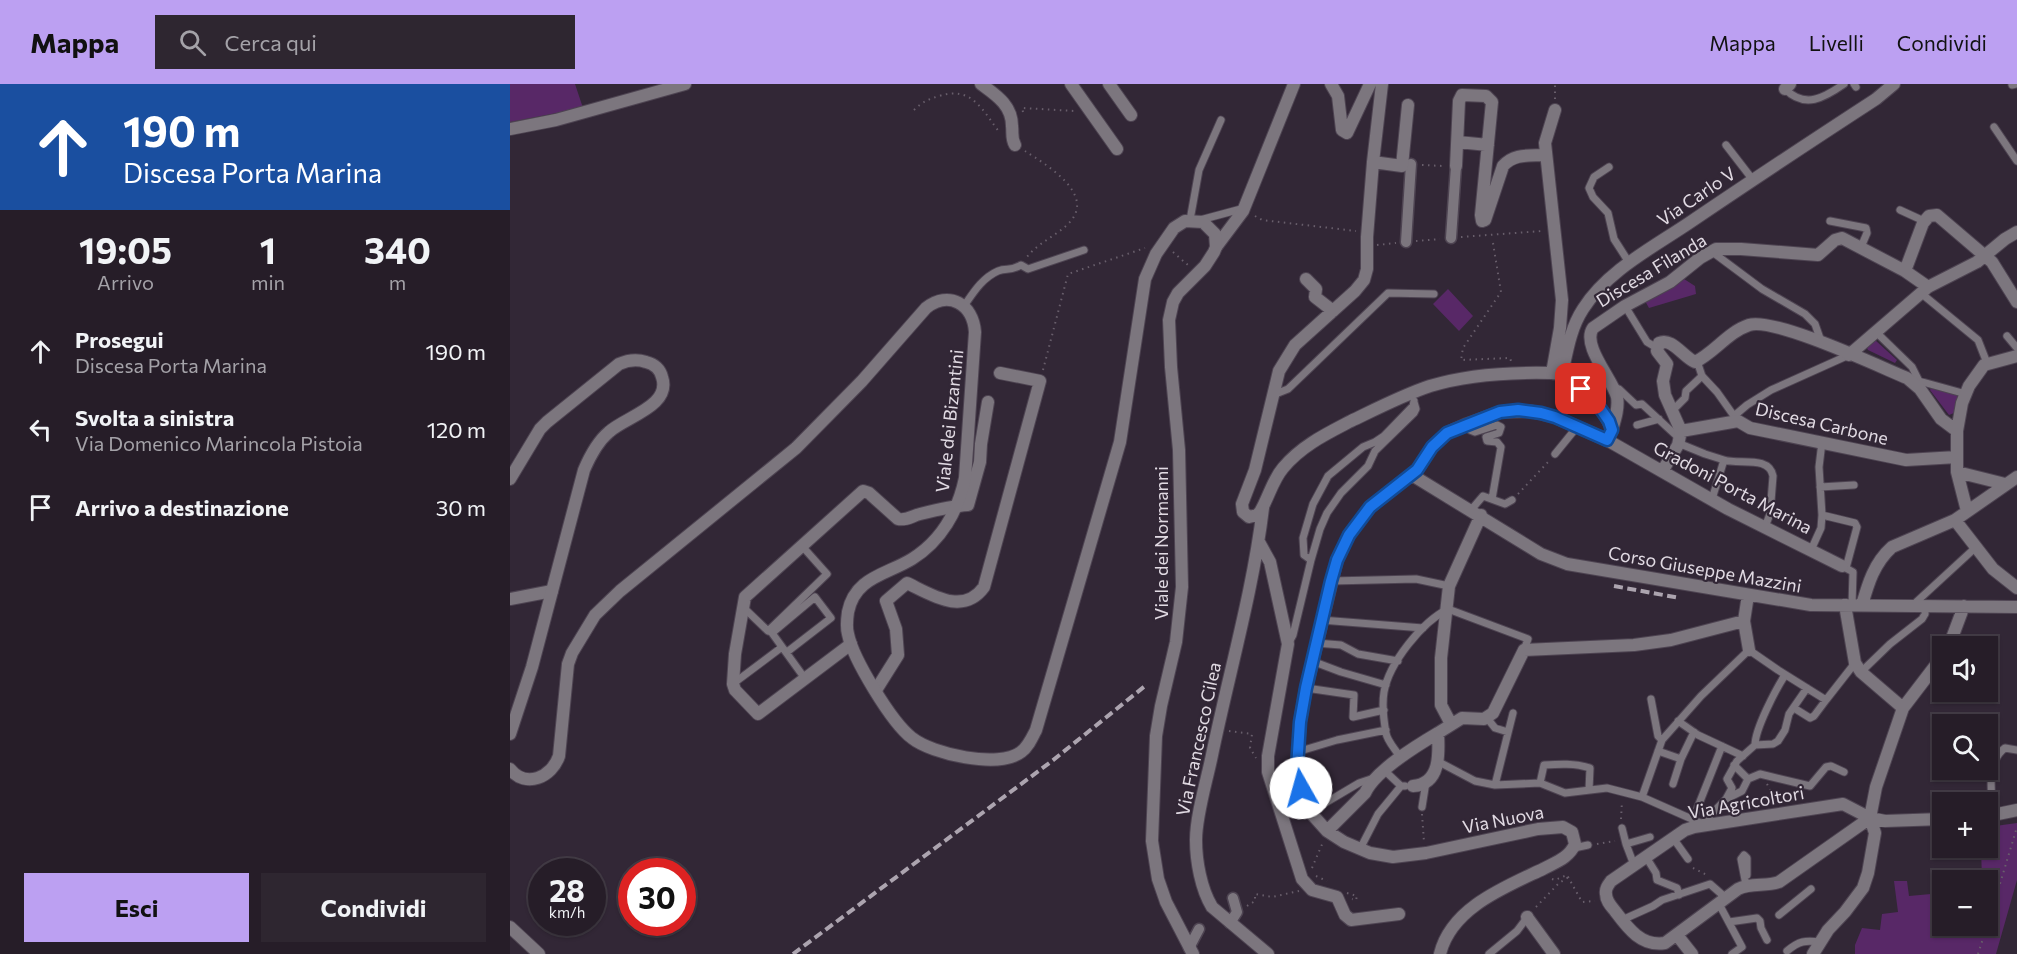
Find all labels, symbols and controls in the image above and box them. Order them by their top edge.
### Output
search box [155,15,575,69]
text: Mappa [30,25,119,59]
icon: search [176,26,209,59]
text: Cerca qui [224,29,317,56]
text: Mappa [1709,30,1776,55]
text: Livelli [1809,30,1864,55]
text: Condividi [1897,30,1987,55]
text: 190 m [123,104,241,156]
icon: ahead [24,108,102,186]
text: Discesa Porta Marina [123,156,382,189]
street label: Via Carlo V [1653,162,1739,230]
text: 19:05 [79,227,172,271]
text: 1 [260,227,276,271]
text: 340 [364,227,431,271]
street label: Discesa Filanda [1592,228,1710,312]
text: Arrivo [97,270,154,294]
text: min [251,270,285,294]
text: m [389,270,406,294]
text: Prosegui [75,326,164,353]
icon: ahead [24,335,57,368]
text: 190 m [425,338,486,365]
street label: Viale dei Bizantini [931,348,967,494]
text: Discesa Porta Marina [75,353,267,377]
pin [1555,363,1606,414]
icon: arrive [1564,372,1597,405]
street label: Discesa Carbone [1753,397,1891,449]
text: Svolta a sinistra [75,404,234,431]
icon: left [24,413,57,446]
text: 120 m [427,416,486,443]
text: Via Domenico Marincola Pistoia [75,431,363,455]
street label: Gradoni Porta Marina [1650,436,1816,538]
street label: Viale dei Normanni [1150,466,1172,620]
icon: arrive [24,491,57,524]
text: Arrivo a destinazione [75,494,289,521]
text: 30 m [436,494,486,521]
street label: Corso Giuseppe Mazzini [1607,541,1803,597]
map controls [1932,636,1998,936]
button: sound [1932,636,1998,702]
street label: Via Francesco Cilea [1171,660,1225,818]
button: search [1932,714,1998,780]
position arrow [1269,756,1333,820]
street label: Via Agricoltori [1686,781,1806,823]
button: + [1932,792,1998,858]
street label: Via Nuova [1460,800,1546,838]
speed limit sign: 30 [618,858,696,936]
button: − [1932,870,1998,936]
text: 28 [549,871,585,908]
button: Esci [24,873,249,942]
button: Condividi [261,873,486,942]
text: km/h [549,903,585,921]

